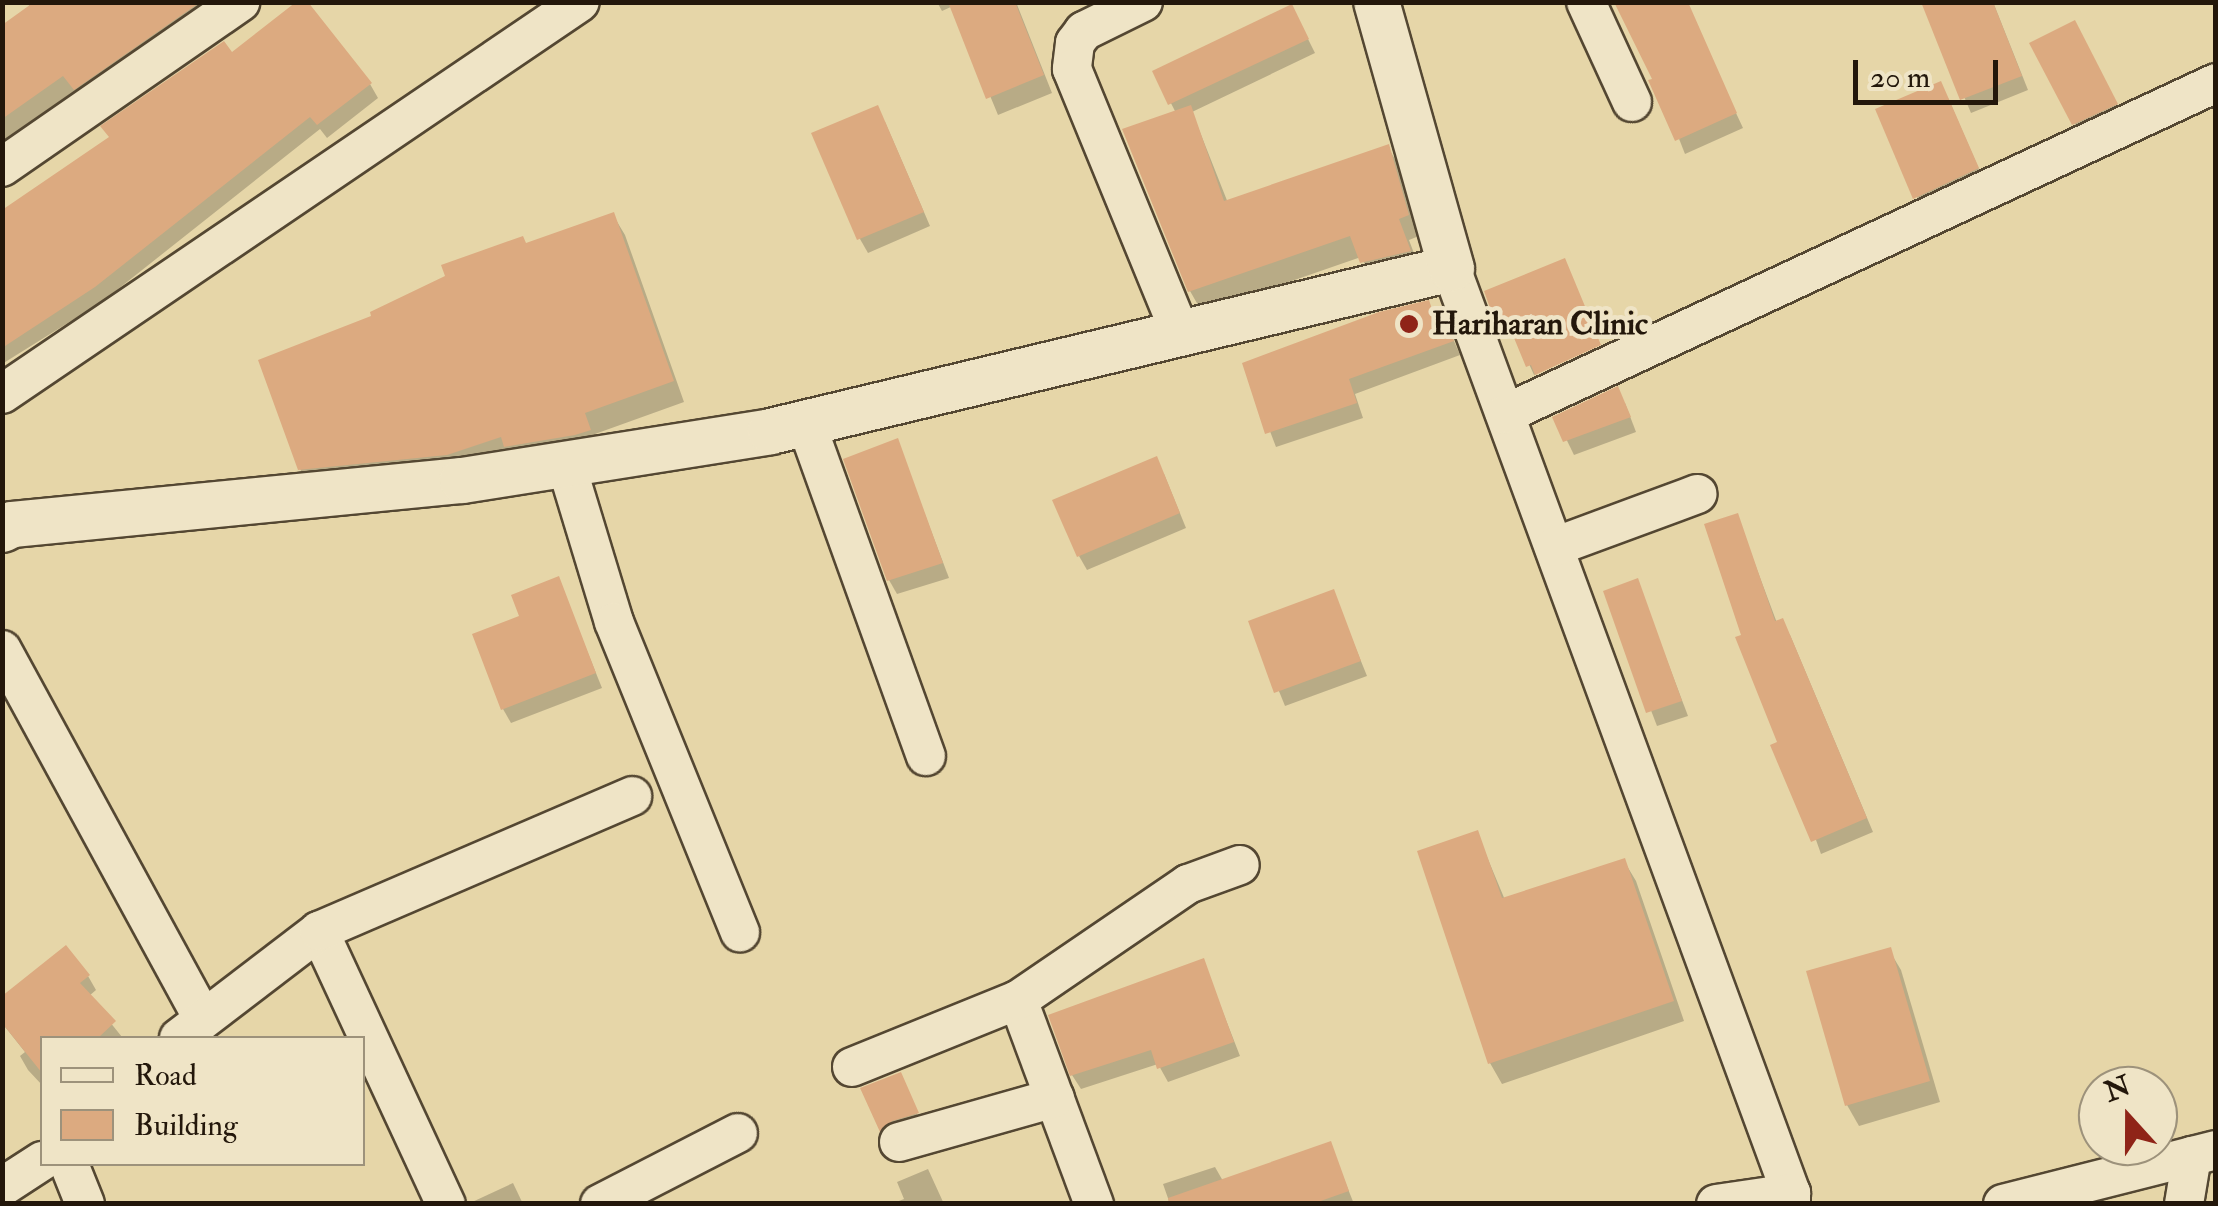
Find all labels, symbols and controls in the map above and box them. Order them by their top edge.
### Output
scale bar [1858,40,2003,102]
text: 20 m [1870,59,1930,96]
place label: Hariharan Clinic [1432,305,1648,343]
marker: Hariharan Clinic [1396,311,1422,337]
legend [40,1036,365,1166]
text: Road [134,1057,197,1094]
north arrow [2078,1066,2178,1166]
text: N [2100,1069,2136,1110]
text: Building [134,1107,238,1144]

